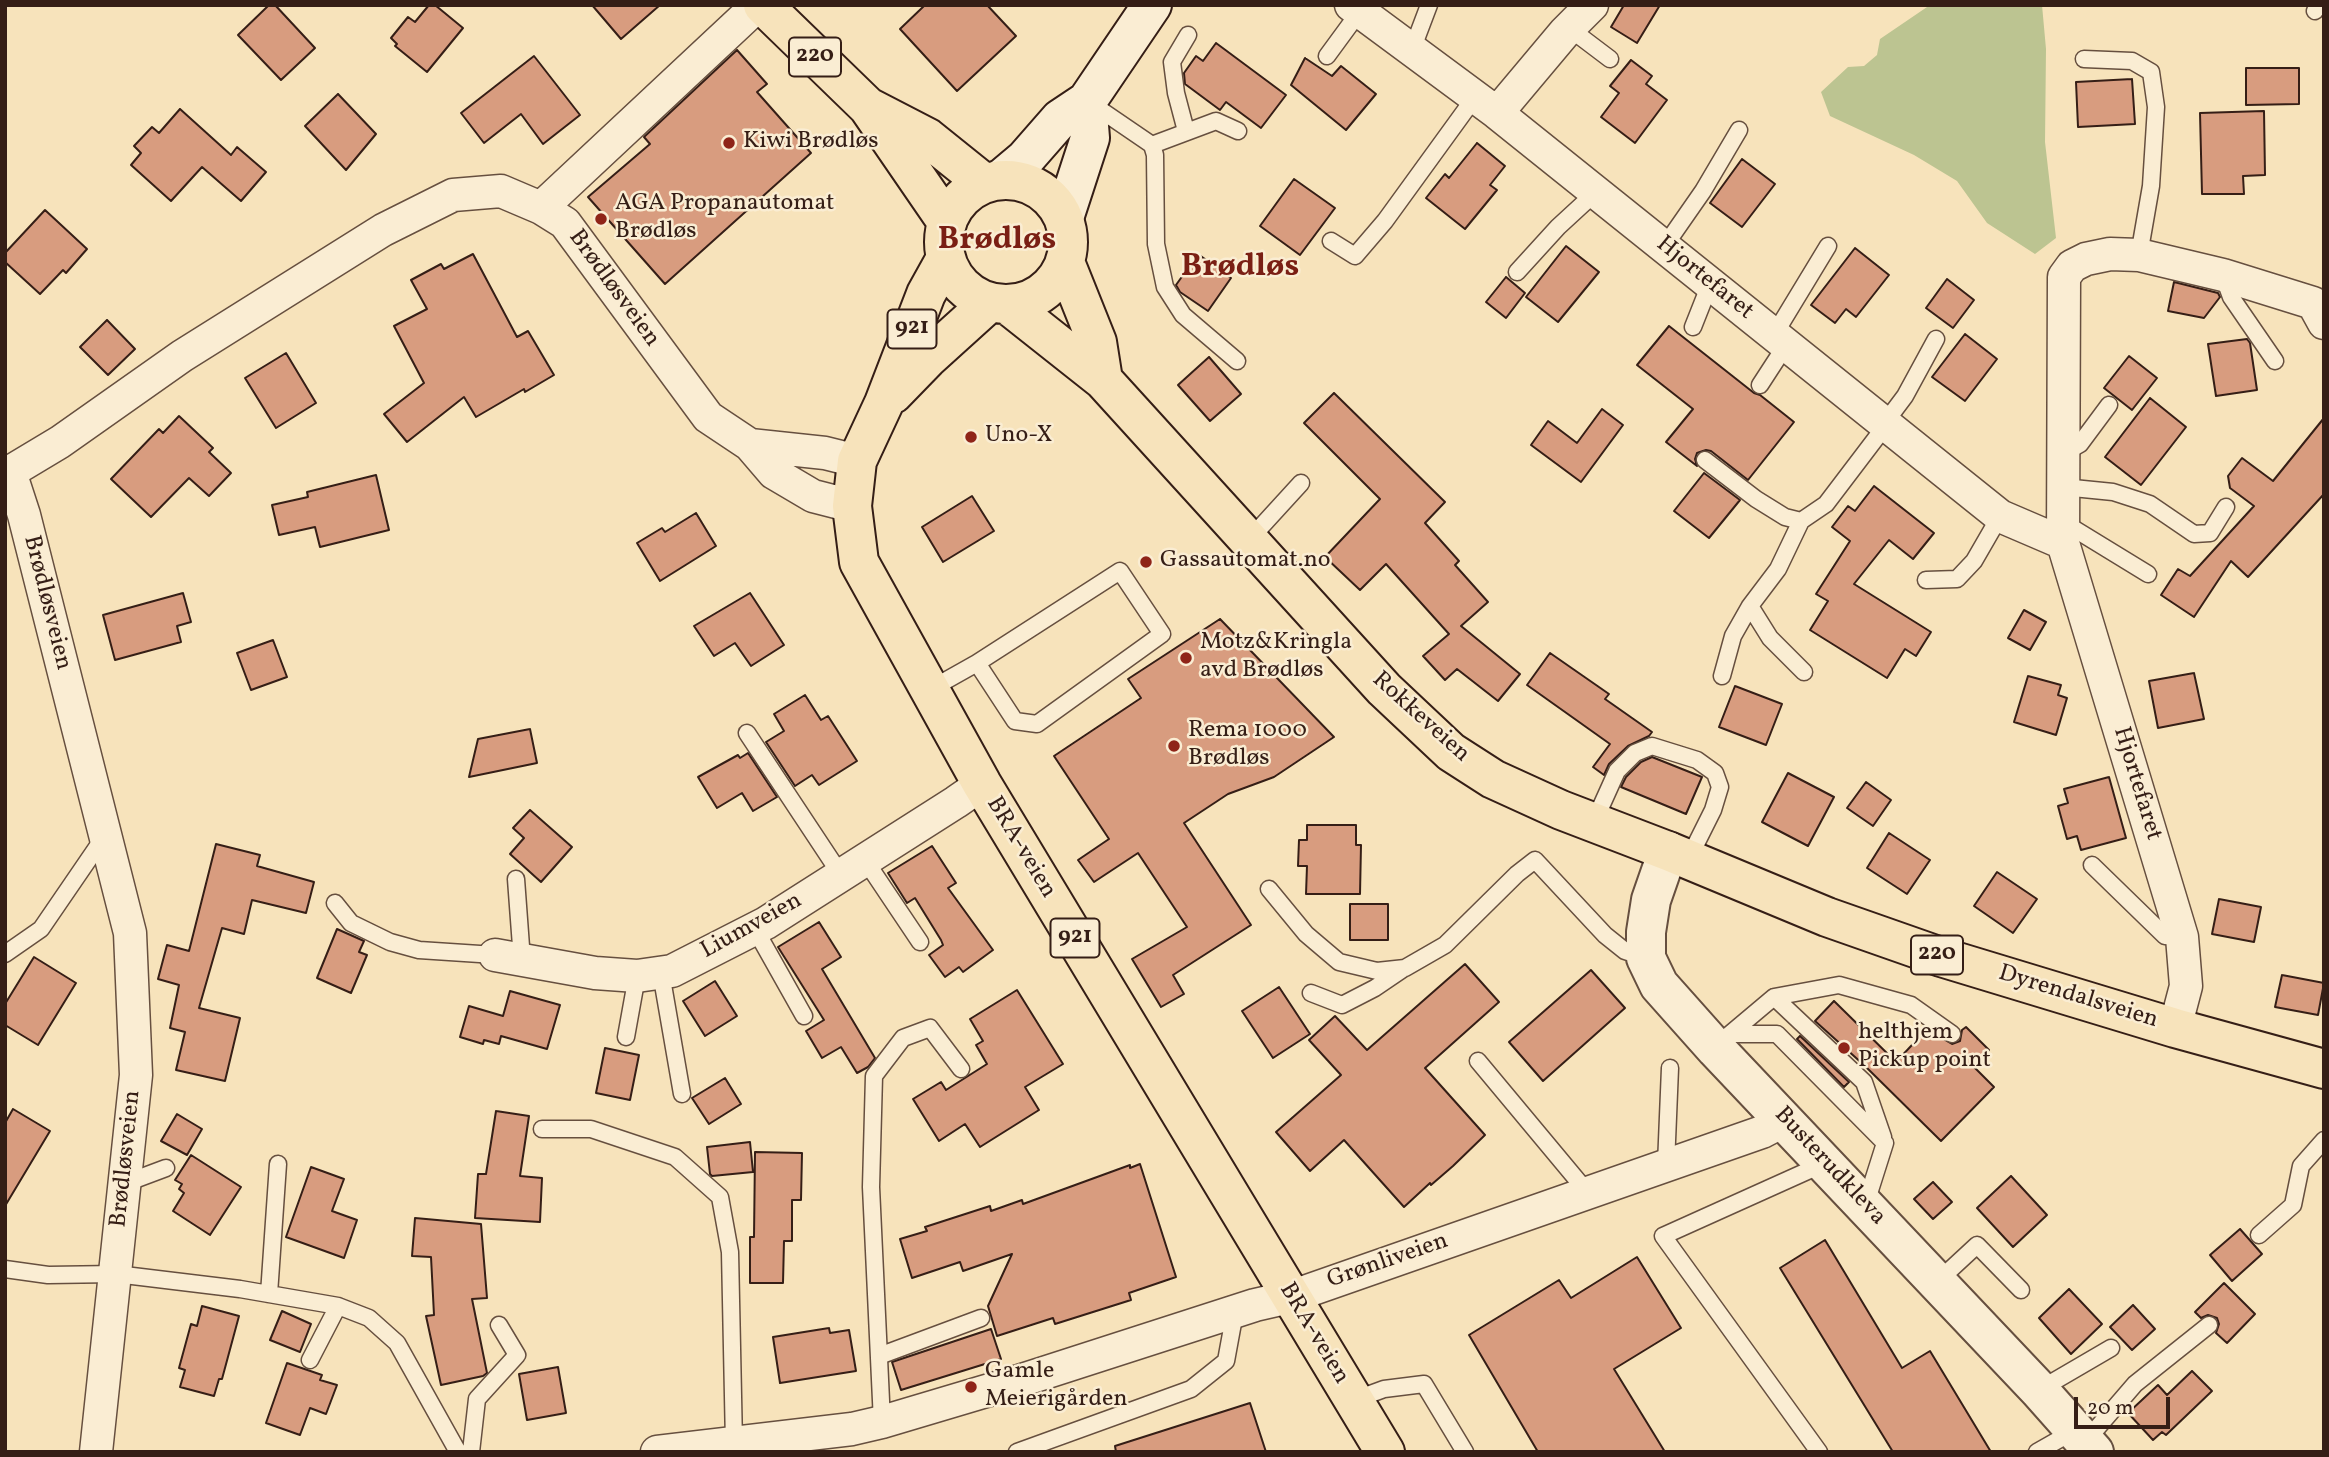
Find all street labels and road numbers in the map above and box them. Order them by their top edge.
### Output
road number: 220 [789,38,841,76]
street label: Brødløsveien [561,225,665,353]
street label: Hjortefaret [1649,231,1759,327]
road number: 921 [888,310,936,348]
street label: Brødløsveien [15,533,77,673]
street label: Rokkeveien [1365,666,1475,770]
street label: Hjortefaret [2105,724,2167,844]
street label: BRA-veien [979,792,1061,904]
street label: Liumveien [696,887,808,967]
road number: 921 [1050,918,1100,958]
road number: 220 [1911,936,1963,974]
street label: Dyrendalsveien [1995,960,2161,1036]
street label: Brødløsveien [105,1089,149,1229]
street label: Busterudkleva [1767,1102,1891,1232]
street label: Grønliveien [1324,1228,1452,1296]
street label: BRA-veien [1272,1278,1354,1390]

